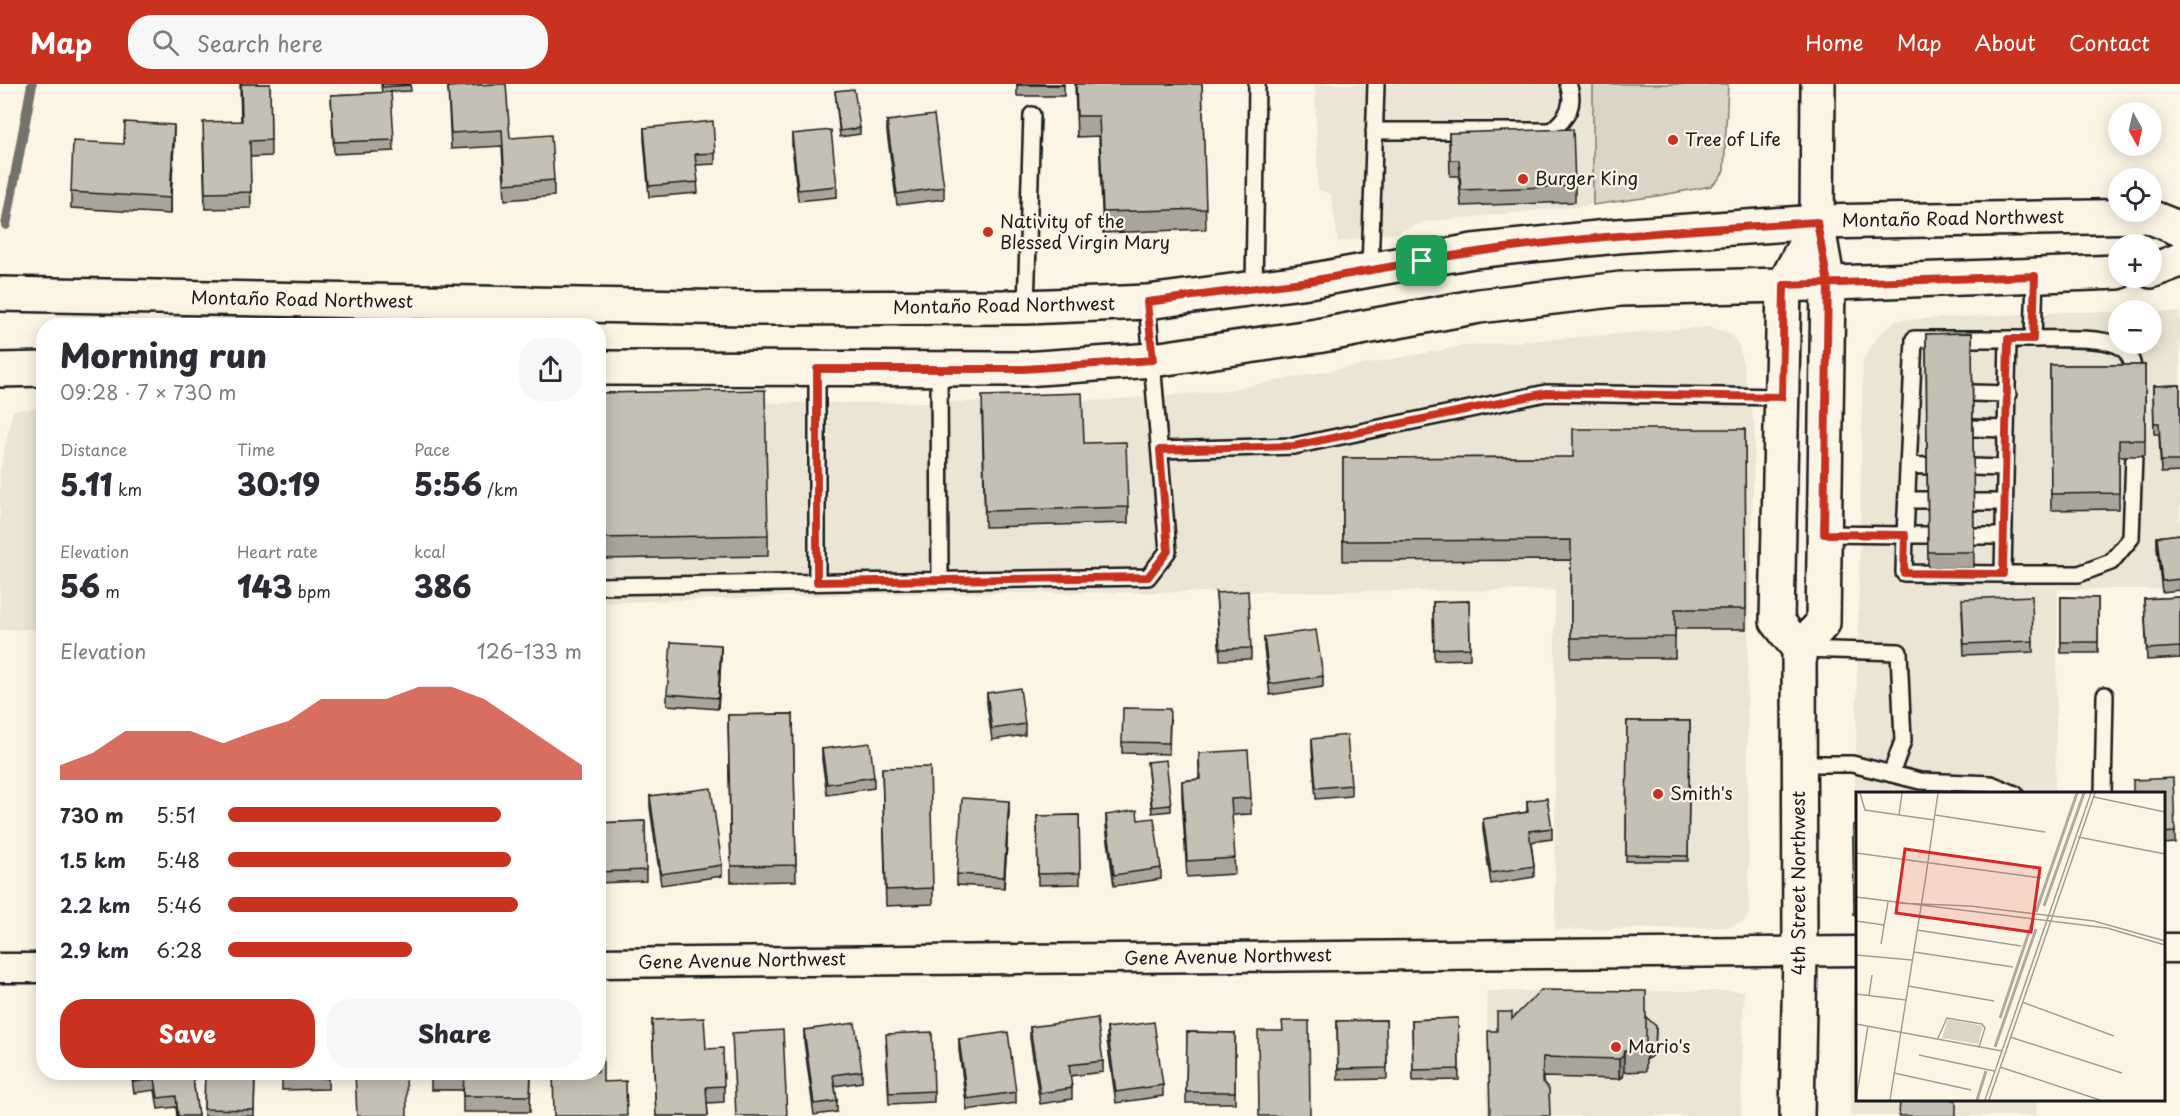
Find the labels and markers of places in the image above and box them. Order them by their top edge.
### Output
place label: Tree of Life [1685,125,1781,152]
marker: Tree of Life [1666,133,1680,147]
place label: Burger King [1535,164,1638,191]
marker: Burger King [1516,172,1530,186]
place label: Nativity of the Blessed Virgin Mary [1000,207,1170,255]
marker: Nativity of the Blessed Virgin Mary [981,225,995,239]
pin [1396,235,1447,286]
place label: Smith's [1670,779,1733,806]
marker: Smith's [1651,787,1665,801]
place label: Mario's [1628,1032,1690,1059]
marker: Mario's [1609,1040,1623,1054]

